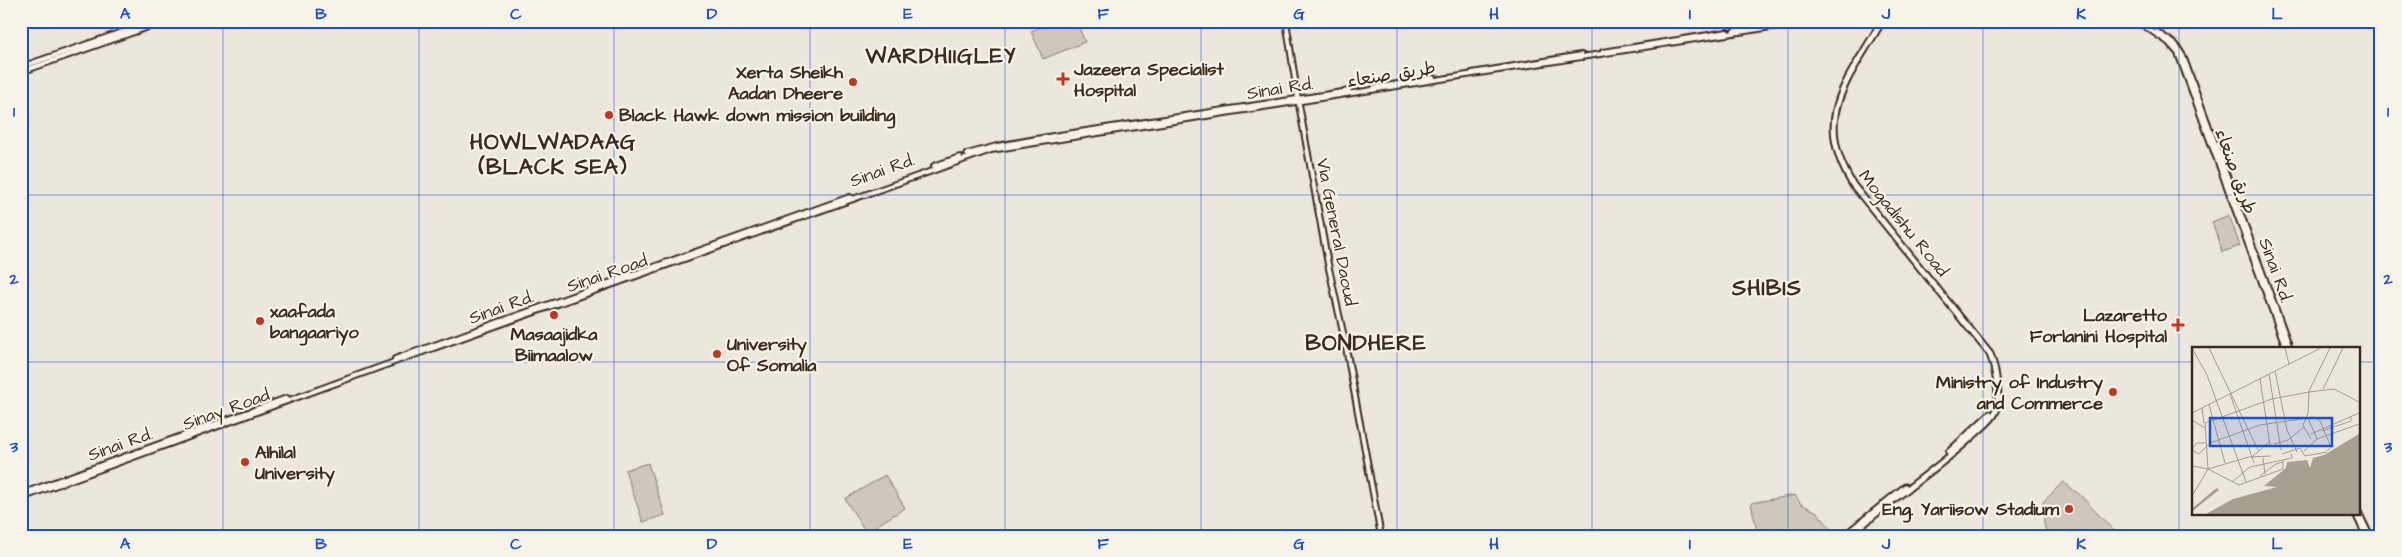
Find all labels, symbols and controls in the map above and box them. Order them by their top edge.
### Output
text: A [120,3,131,25]
text: B [315,3,327,25]
text: C [510,3,522,25]
text: D [707,3,718,25]
text: E [903,3,913,25]
text: F [1097,3,1109,25]
text: G [1293,3,1305,25]
text: H [1489,3,1499,25]
text: I [1689,3,1691,25]
text: J [1881,3,1891,25]
text: K [2076,3,2086,25]
text: L [2271,3,2283,25]
district label: WARDHIIGLEY [865,41,1016,72]
street label: طريق صنعاء [1345,55,1437,94]
place label: Jazeera Specialist Hospital [1073,57,1225,103]
place label: Xerta Sheikh Aadan Dheere [728,60,844,106]
street label: Sinai Rd. [1245,71,1315,106]
marker: Jazeera Specialist Hospital [1056,72,1070,86]
marker: Xerta Sheikh Aadan Dheere [847,76,859,88]
text: 1 [13,101,16,123]
text: 1 [2387,101,2390,123]
place label: Black Hawk down mission building [619,103,896,129]
marker: Black Hawk down mission building [603,109,615,121]
street label: طريق صنعاء [2208,125,2263,218]
district label: HOWLWADAAG (BLACK SEA) [470,127,636,183]
street label: Sinai Rd. [846,147,918,194]
street label: Via General Daoud [1310,156,1363,308]
street label: Mogadishu Road [1852,165,1955,283]
street label: Sinai Rd. [2252,234,2299,306]
street label: Sinai Road [564,248,651,299]
text: 2 [8,268,19,290]
text: 2 [2382,268,2393,290]
district label: SHIBIS [1731,273,1802,304]
street label: Sinai Rd. [465,284,537,331]
place label: xaafada bangaariyo [269,299,359,346]
place label: Lazaretto Forlanini Hospital [2030,303,2168,349]
marker: Masaajidka Biimaalow [548,309,560,321]
marker: xaafada bangaariyo [254,315,266,327]
marker: Lazaretto Forlanini Hospital [2171,318,2185,332]
place label: Masaajidka Biimaalow [511,322,598,368]
district label: BONDHERE [1305,328,1427,359]
place label: University Of Somalia [727,332,817,378]
inset map [2192,347,2360,514]
marker: University Of Somalia [711,348,723,360]
place label: Ministry of Industry and Commerce [1936,370,2103,416]
street label: Sinay Road [179,382,273,438]
marker: Ministry of Industry and Commerce [2107,386,2119,398]
street label: Sinai Rd. [84,421,156,468]
text: 3 [9,436,19,458]
text: 3 [2383,436,2393,458]
place label: Alhilal University [255,440,335,487]
marker: Alhilal University [239,456,251,468]
place label: Eng. Yariisow Stadium [1882,497,2060,523]
marker: Eng. Yariisow Stadium [2063,503,2075,515]
text: A [120,533,131,555]
text: B [315,533,327,555]
text: C [510,533,522,555]
text: D [707,533,718,555]
text: E [903,533,913,555]
text: F [1097,533,1109,555]
text: G [1293,533,1305,555]
text: H [1489,533,1499,555]
text: I [1689,533,1691,555]
text: J [1881,533,1891,555]
text: K [2076,533,2086,555]
text: L [2271,533,2283,555]

